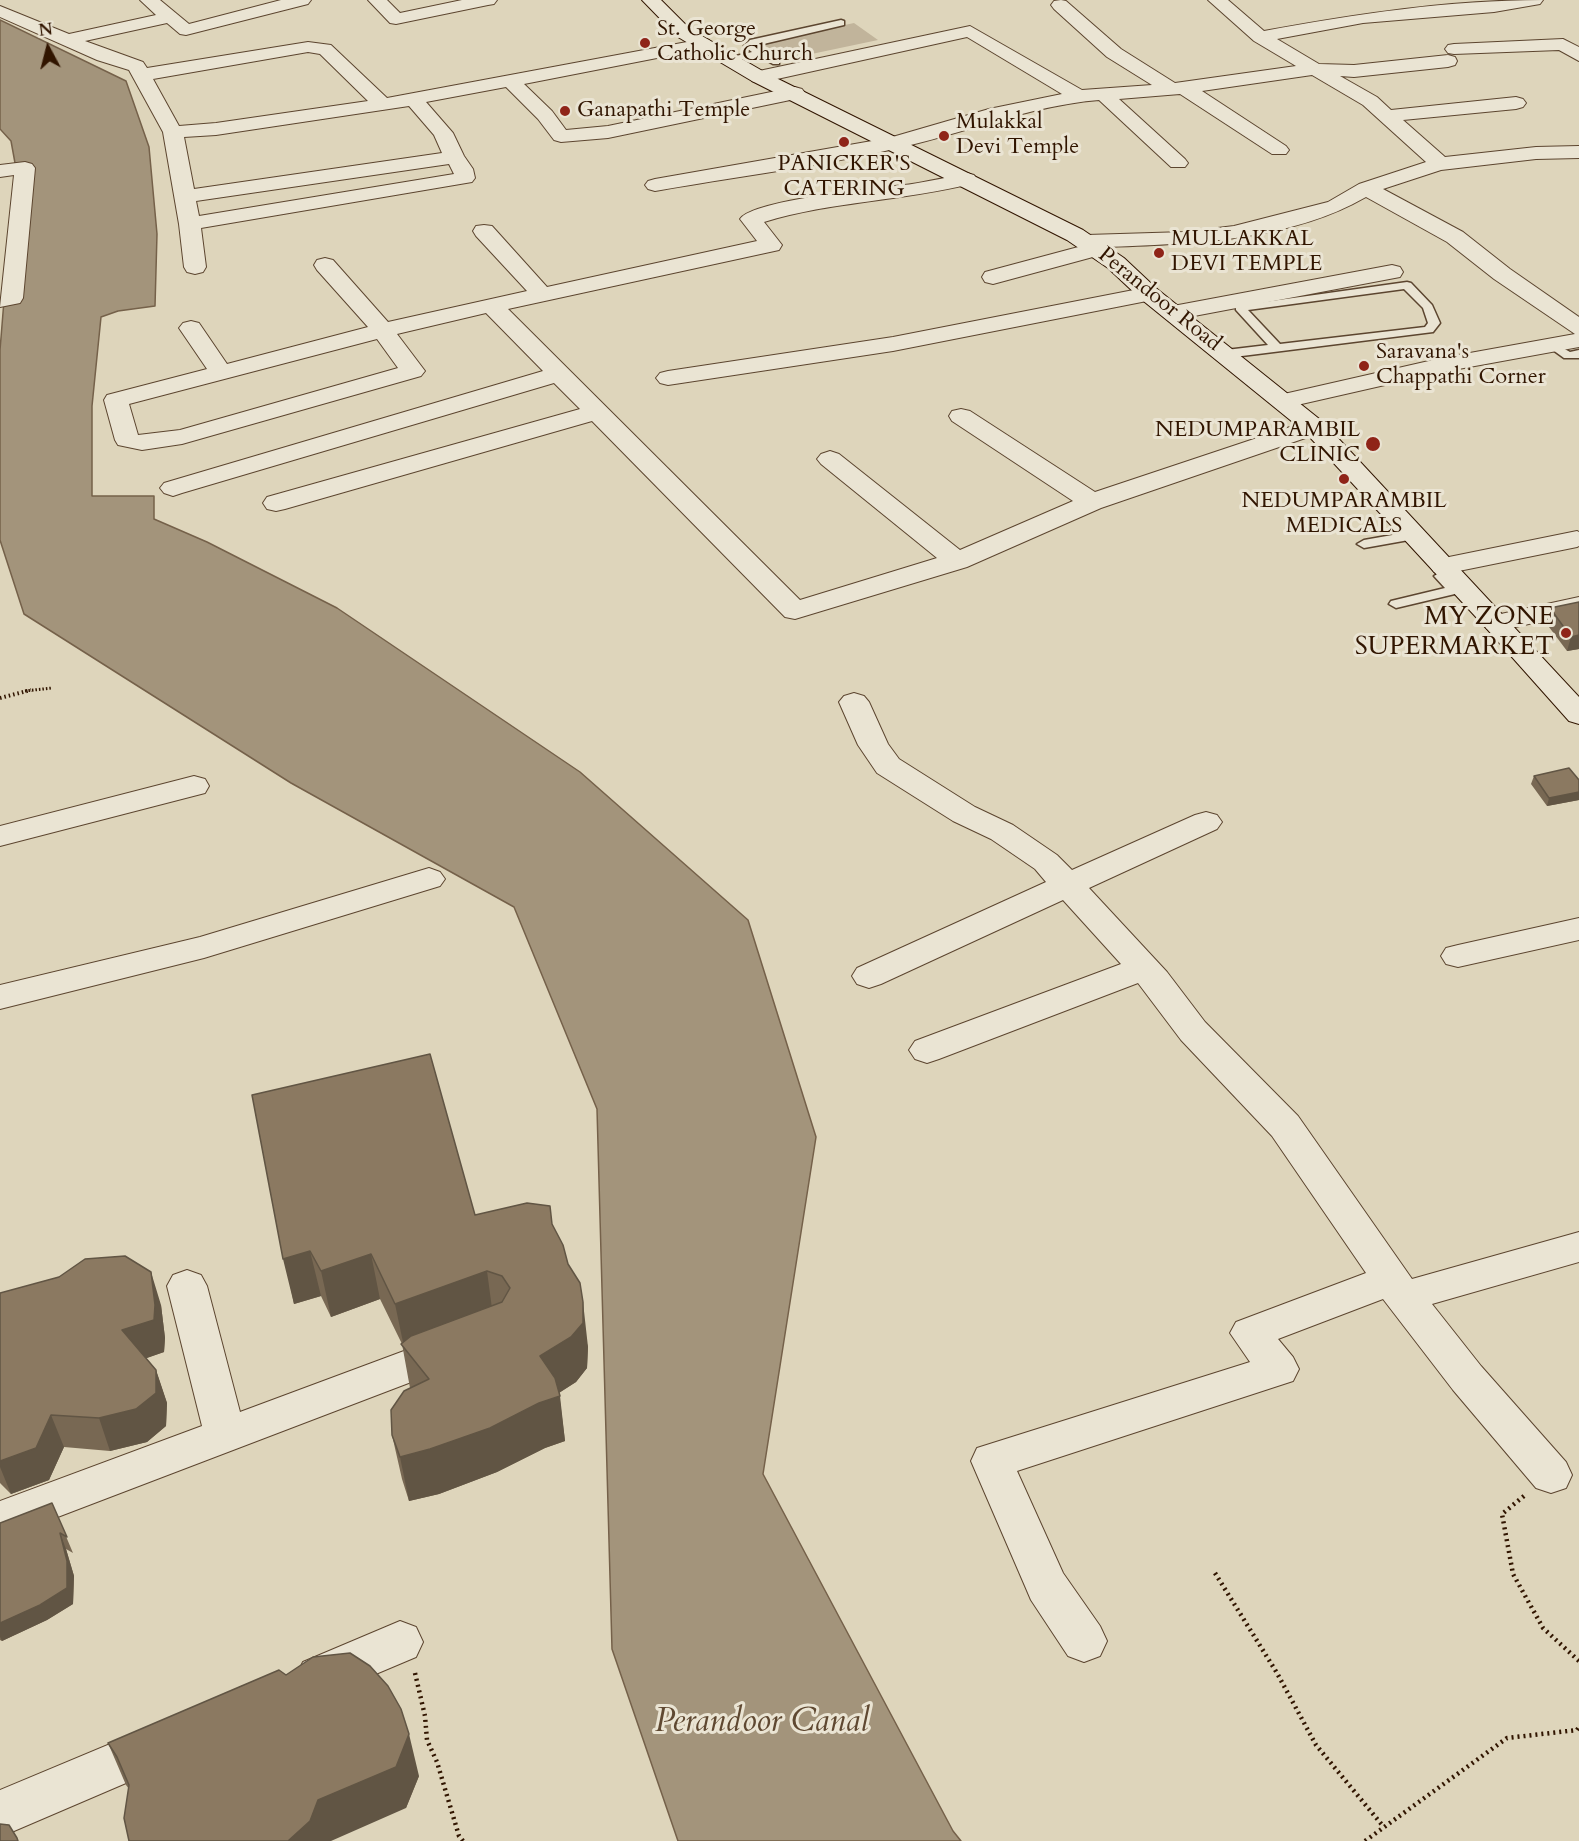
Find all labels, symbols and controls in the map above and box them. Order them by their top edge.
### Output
place label: St. George Catholic Church [657,17,813,68]
north arrow [18,18,78,78]
text: N [38,18,54,42]
marker: St. George Catholic Church [638,36,652,50]
place label: Ganapathi Temple [577,98,750,124]
marker: Ganapathi Temple [558,104,572,118]
place label: Mulakkal Devi Temple [956,110,1079,162]
marker: Mulakkal Devi Temple [937,129,951,143]
marker: PANICKER'S CATERING [837,135,851,149]
place label: PANICKER'S CATERING [778,152,910,204]
place label: MULLAKKAL DEVI TEMPLE [1171,227,1322,278]
street label: Perandoor Road [1092,242,1226,358]
marker: MULLAKKAL DEVI TEMPLE [1152,246,1166,260]
place label: Saravana's Chappathi Corner [1376,340,1546,392]
marker: Saravana's Chappathi Corner [1357,359,1371,373]
place label: NEDUMPARAMBIL CLINIC [1155,418,1360,470]
marker: NEDUMPARAMBIL CLINIC [1364,435,1382,453]
marker: NEDUMPARAMBIL MEDICALS [1337,472,1351,486]
place label: NEDUMPARAMBIL MEDICALS [1242,489,1446,540]
place label: MY ZONE SUPERMARKET [1355,602,1554,664]
marker: MY ZONE SUPERMARKET [1559,626,1573,640]
water label: Perandoor Canal [655,1703,869,1743]

